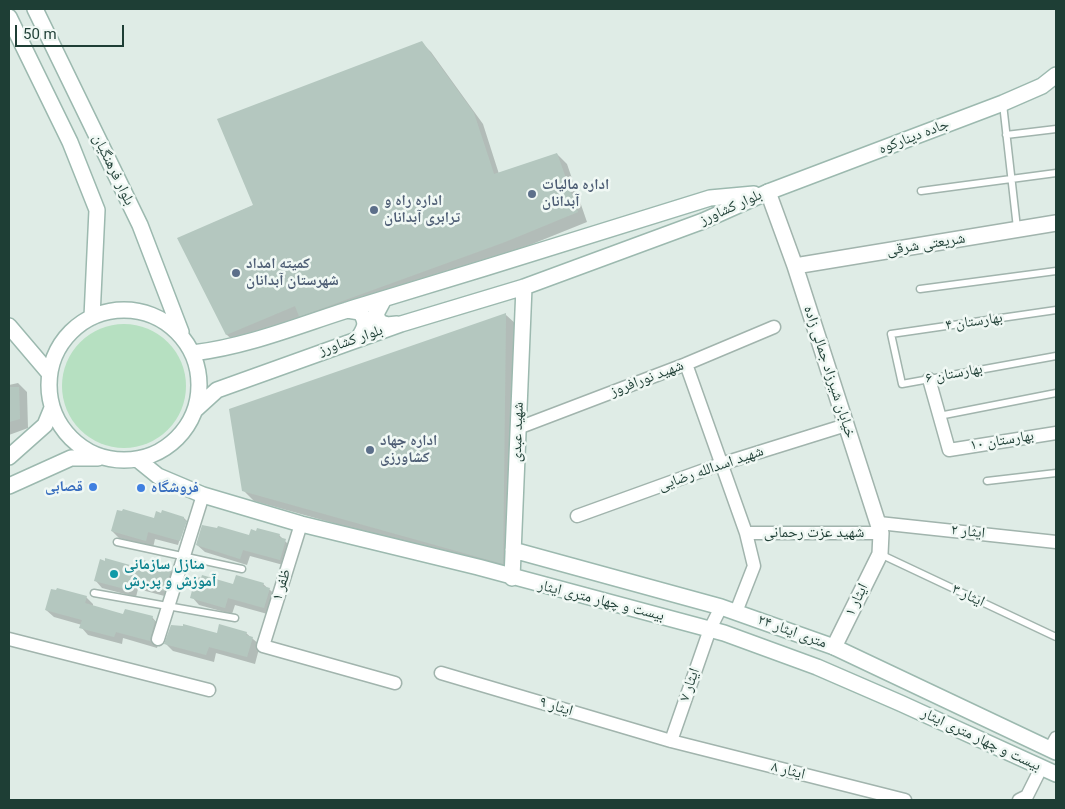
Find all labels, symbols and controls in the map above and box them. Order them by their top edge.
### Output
scale bar [18,15,126,47]
text: 50 m [23,25,57,43]
street label: جاده دینارکوه [876,115,952,159]
street label: بلوار فرهنگیان [88,131,138,209]
place label: اداره مالیات آبدانان [542,176,609,211]
street label: بلوار کشاورز [697,186,765,230]
marker: اداره مالیات آبدانان [526,188,538,200]
place label: اداره راه و ترابری آبدانان [384,192,460,227]
marker: اداره راه و ترابری آبدانان [368,204,380,216]
street label: شریعتی شرقی [885,230,967,260]
place label: کمیته امداد شهرستان آبدانان [246,255,339,290]
marker: کمیته امداد شهرستان آبدانان [230,267,242,279]
street label: خیابان شیرزاد جمالی زاده [799,303,859,441]
street label: بهارستان ۴ [944,309,1004,335]
street label: بلوار کشاورز [317,322,385,360]
street label: شهید نورافروز [608,357,686,401]
street label: بهارستان ۶ [924,360,984,388]
street label: شهید عبدی [508,402,528,462]
street label: بهارستان ۱۰ [969,427,1035,455]
place label: اداره جهاد کشاورزی [380,432,437,467]
street label: شهید اسدالله رضایی [656,443,766,495]
marker: اداره جهاد کشاورزی [364,444,376,456]
place label: قصابی [45,478,83,496]
place label: فروشگاه [151,479,199,497]
marker: قصابی [87,481,99,493]
marker: فروشگاه [135,482,147,494]
street label: ایثار ۲ [950,521,986,543]
street label: شهید عزت رحمانی [764,524,864,542]
place label: منازل سازمانی آموزش و پر.رش [124,556,216,591]
street label: ظفر ۱ [269,567,295,603]
marker: منازل سازمانی آموزش و پر.رش [108,568,120,580]
street label: بیست و چهار متری ایثار [536,577,666,625]
street label: ایثار ۱ [841,581,873,619]
street label: ایثار ۳ [949,581,987,611]
street label: ۲۴ متری ایثار [755,611,829,653]
street label: ایثار ۷ [676,666,704,704]
street label: ایثار ۹ [537,693,575,721]
street label: بیست و چهار متری ایثار [918,704,1044,776]
street label: ایثار ۸ [769,758,807,784]

